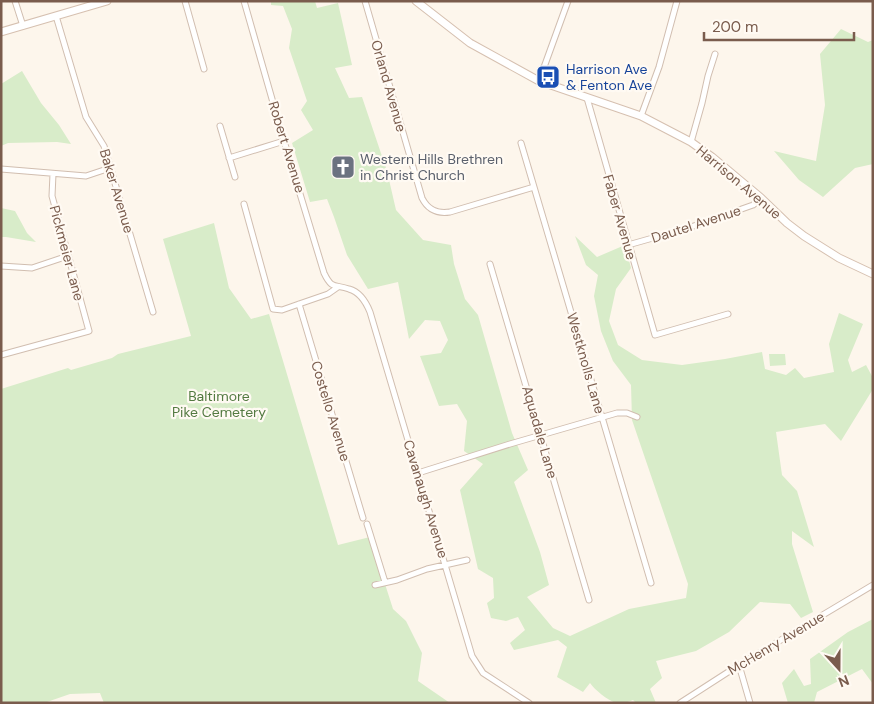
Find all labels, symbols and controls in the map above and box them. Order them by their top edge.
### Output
scale bar [704,10,854,42]
text: 200 m [712,17,758,37]
street label: Orland Avenue [367,38,411,134]
place label: Harrison Ave & Fenton Ave [566,60,652,94]
bus stop icon: Harrison Ave & Fenton Ave [535,64,561,90]
street label: Robert Avenue [265,99,309,195]
street label: Harrison Avenue [693,141,785,223]
street label: Baker Avenue [96,147,138,235]
place label: Western Hills Brethren in Christ Church [360,150,503,184]
church icon: Western Hills Brethren in Christ Church [330,154,356,180]
street label: Faber Avenue [599,172,641,262]
street label: Dautel Avenue [649,201,743,247]
street label: Pickmeier Lane [46,203,88,303]
street label: Westknolls Lane [563,310,609,416]
street label: Costello Avenue [307,359,355,463]
street label: Aquadale Lane [518,384,562,480]
park label: Baltimore Pike Cemetery [172,387,266,421]
street label: Cavanaugh Avenue [399,438,453,560]
street label: McHenry Avenue [724,607,828,679]
north arrow [814,644,864,694]
text: N [836,671,852,691]

